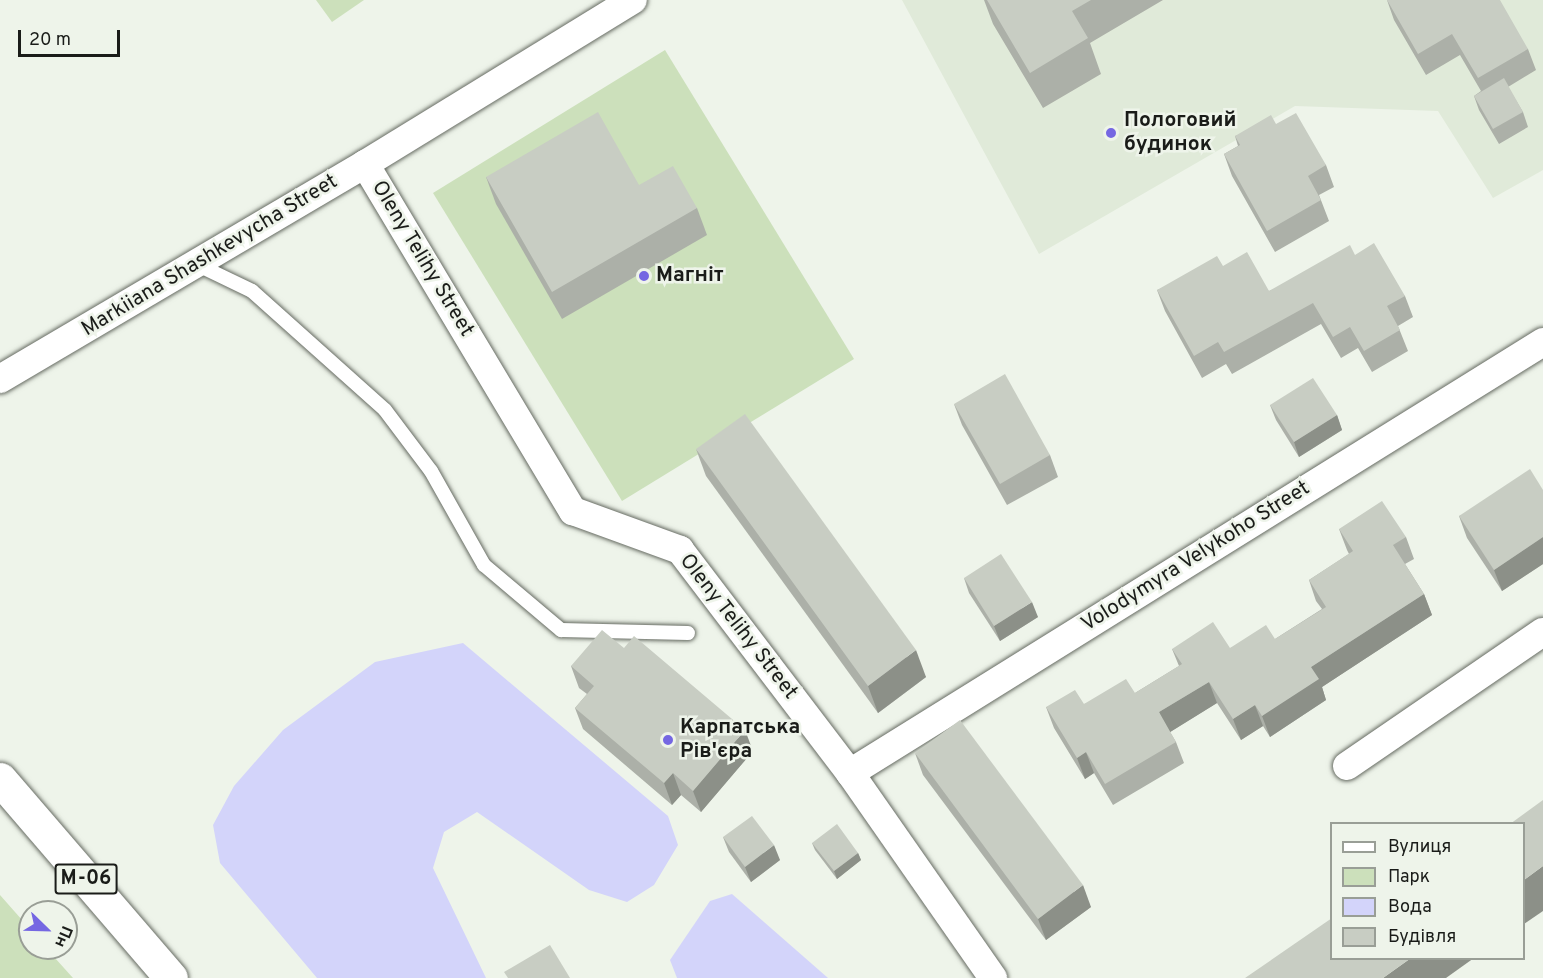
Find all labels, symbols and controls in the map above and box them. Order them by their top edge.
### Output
scale bar [21,18,123,56]
text: 20 m [29,29,71,52]
place label: Пологовий будинок [1124,108,1236,158]
marker: Пологовий будинок [1102,124,1120,142]
street label: Markiiana Shashkevycha Street [78,170,342,342]
street label: Oleny Telihy Street [365,176,479,342]
place label: Магніт [656,263,724,289]
marker: Магніт [637,269,651,283]
street label: Volodymyra Velykoho Street [1077,476,1315,638]
street label: Oleny Telihy Street [673,549,803,705]
place label: Карпатська Рів'єра [680,715,800,765]
marker: Карпатська Рів'єра [661,733,675,747]
legend [1330,822,1525,960]
text: Вулиця [1388,836,1451,859]
road number: М-06 [54,862,118,896]
text: Парк [1388,866,1430,889]
text: Вода [1388,896,1432,919]
north arrow [18,900,78,960]
text: Пн [49,922,76,950]
text: Будівля [1388,926,1456,949]

